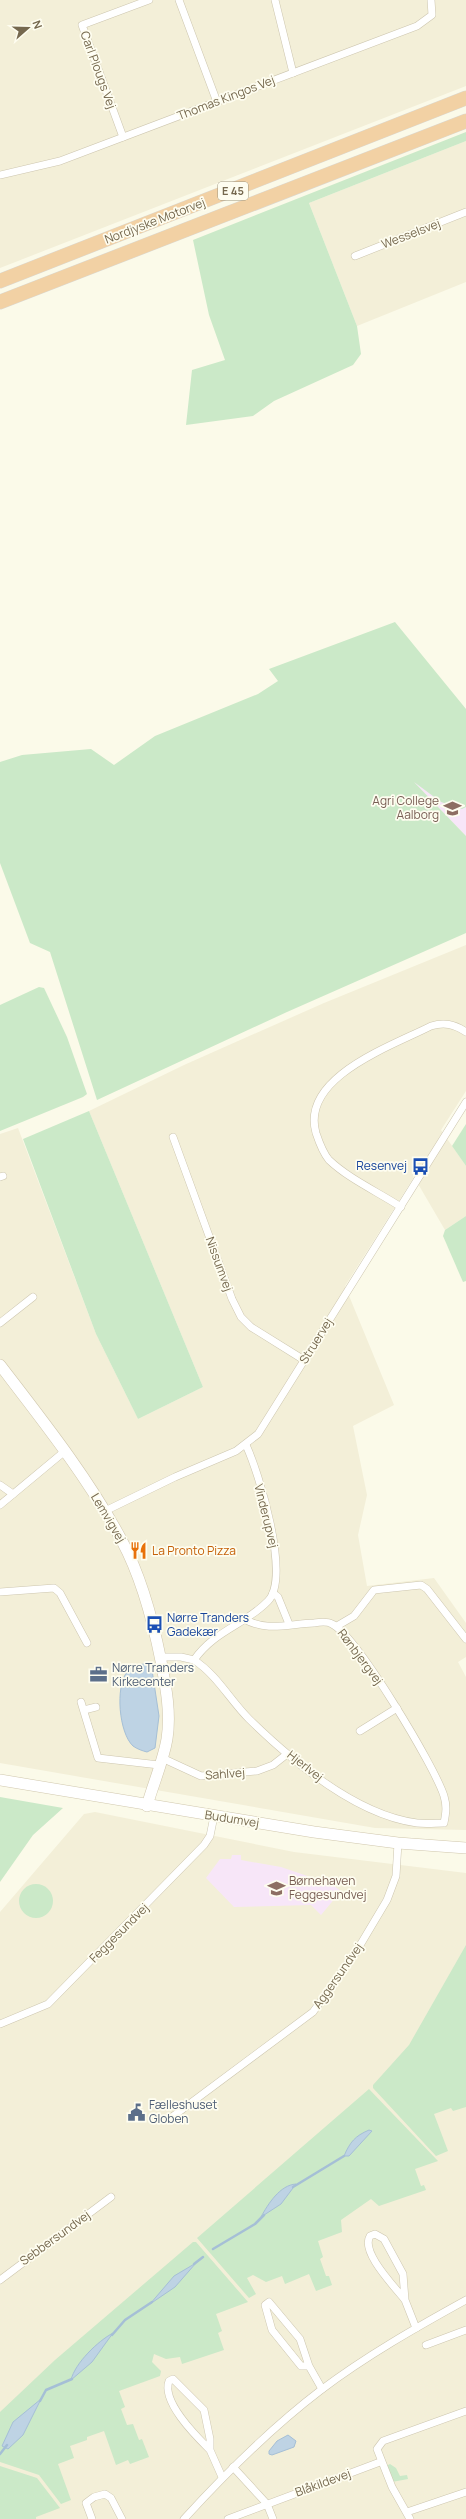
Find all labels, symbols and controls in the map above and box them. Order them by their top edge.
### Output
north arrow [8,8,48,48]
text: N [29,18,46,31]
street label: Carl Plougs Vej [77,29,120,111]
street label: Thomas Kingos Vej [175,71,277,124]
road number: E 45 [218,182,248,200]
street label: Nordjyske Motorvej [102,194,208,248]
street label: Wesselsvej [379,215,443,253]
place label: Agri College Aalborg [372,792,439,823]
school or university icon: Agri College Aalborg [442,798,462,818]
bus stop icon: Resenvej [410,1156,430,1176]
place label: Resenvej [356,1157,407,1174]
street label: Nissumvej [202,1234,237,1293]
street label: Struervej [295,1315,336,1367]
street label: Vinderupvej [250,1482,283,1550]
street label: Lemvigvej [87,1490,130,1546]
restaurant icon: La Pronto Pizza [129,1541,149,1561]
place label: La Pronto Pizza [152,1542,236,1559]
place label: Nørre Tranders Gadekær [167,1609,249,1640]
bus stop icon: Nørre Tranders Gadekær [144,1615,164,1635]
street label: Rønbjergvej [334,1625,387,1688]
place label: Nørre Tranders Kirkecenter [112,1659,194,1690]
office icon: Nørre Tranders Kirkecenter [89,1665,109,1685]
street label: Hjerlvej [284,1746,327,1785]
street label: Sahlvej [204,1764,245,1783]
street label: Budumvej [204,1806,260,1831]
place label: Børnehaven Feggesundvej [289,1872,367,1903]
school or university icon: Børnehaven Feggesundvej [266,1878,286,1898]
street label: Feggesundvej [85,1899,152,1966]
street label: Aggersundvej [309,1940,366,2012]
place label: Fælleshuset Globen [149,2096,218,2127]
public building icon: Fælleshuset Globen [126,2102,146,2122]
street label: Sebbersundvej [16,2206,93,2269]
street label: Blåkildevej [293,2465,353,2500]

